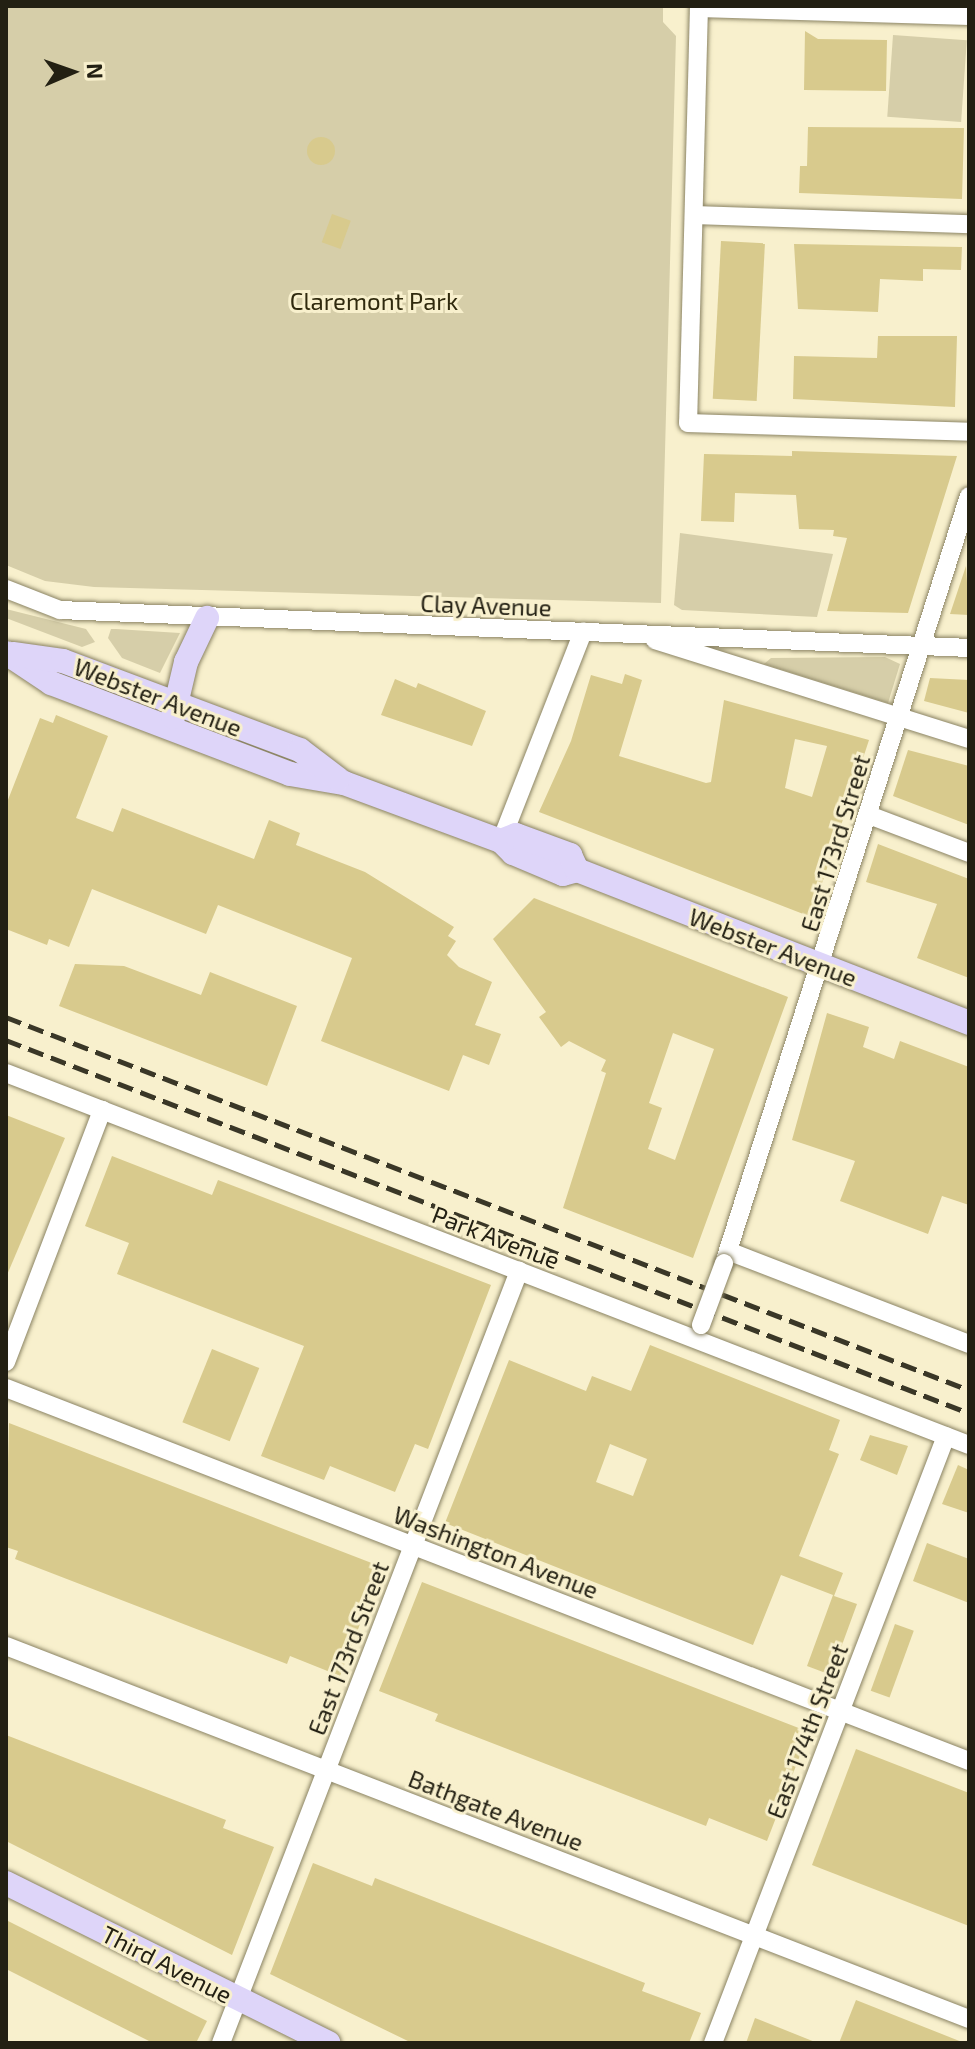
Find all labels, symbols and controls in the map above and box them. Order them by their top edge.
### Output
north arrow [32,32,112,112]
text: N [83,63,109,80]
park label: Claremont Park [290,287,458,315]
street label: Clay Avenue [419,588,553,622]
street label: Webster Avenue [70,652,246,742]
street label: East 173rd Street [794,751,876,935]
street label: Webster Avenue [685,902,861,992]
street label: Park Avenue [428,1199,564,1275]
street label: Washington Avenue [389,1500,603,1604]
street label: East 173rd Street [302,1557,394,1739]
street label: East 174th Street [760,1639,854,1823]
street label: Bathgate Avenue [404,1763,588,1857]
street label: Third Avenue [97,1919,237,2009]

